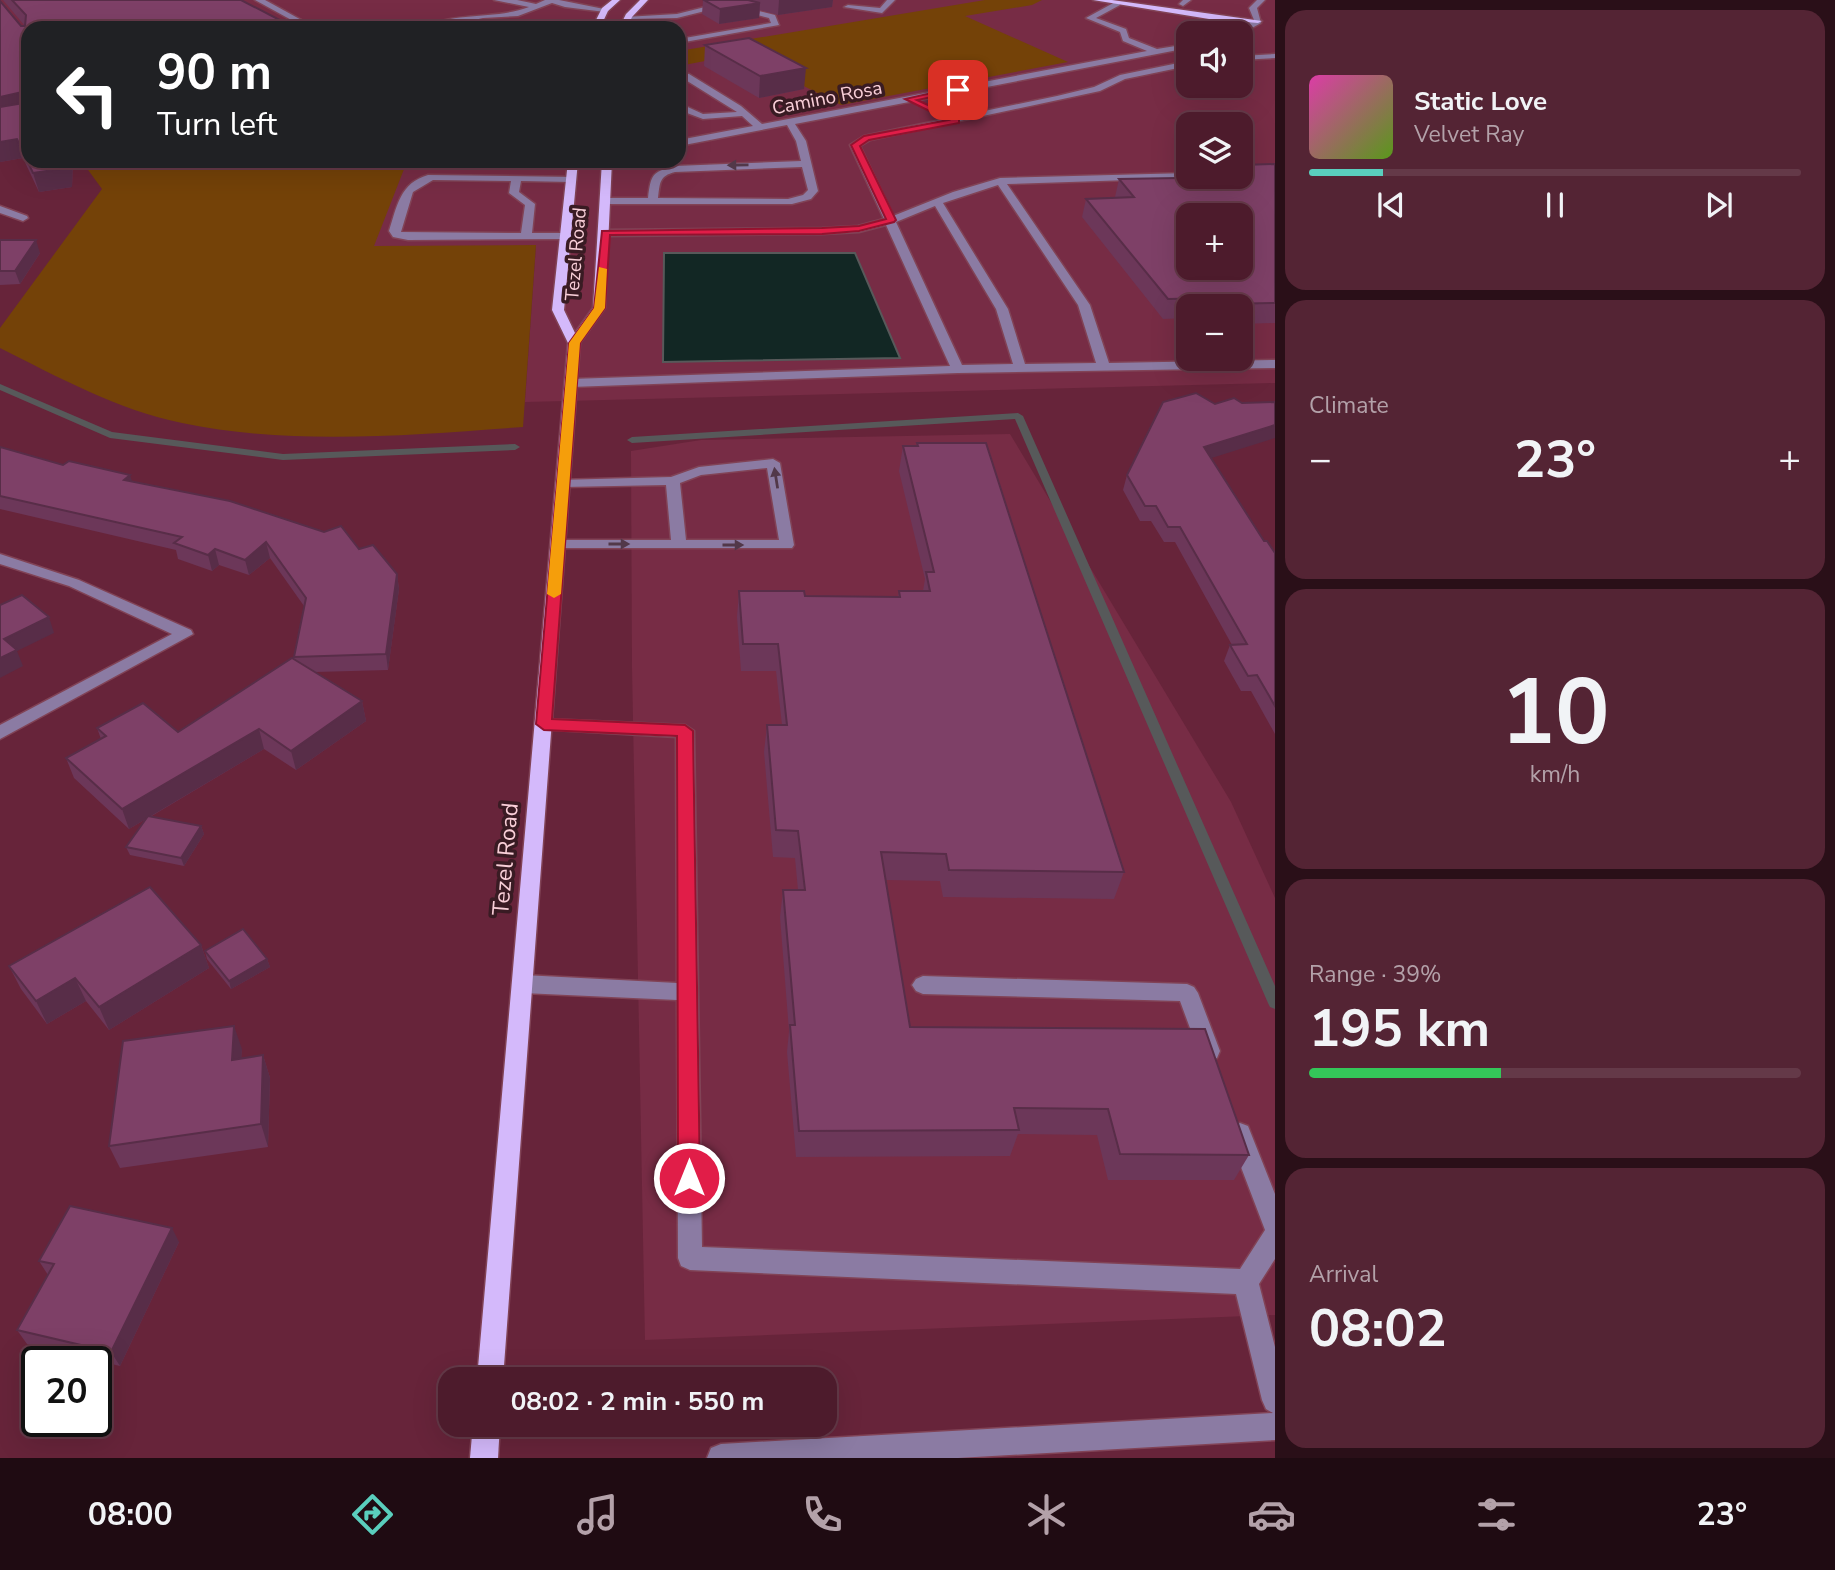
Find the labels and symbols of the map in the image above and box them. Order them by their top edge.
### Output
pin [928,60,988,120]
street label: Camino Rosa [770,75,885,121]
one-way arrow [727,160,749,171]
street label: Tezel Road [559,206,593,302]
one-way arrow [770,467,781,489]
one-way arrow [608,538,630,550]
one-way arrow [722,539,744,551]
street label: Tezel Road [485,801,526,917]
position arrow [652,1141,726,1215]
speed limit sign: 20 [21,1346,112,1437]

